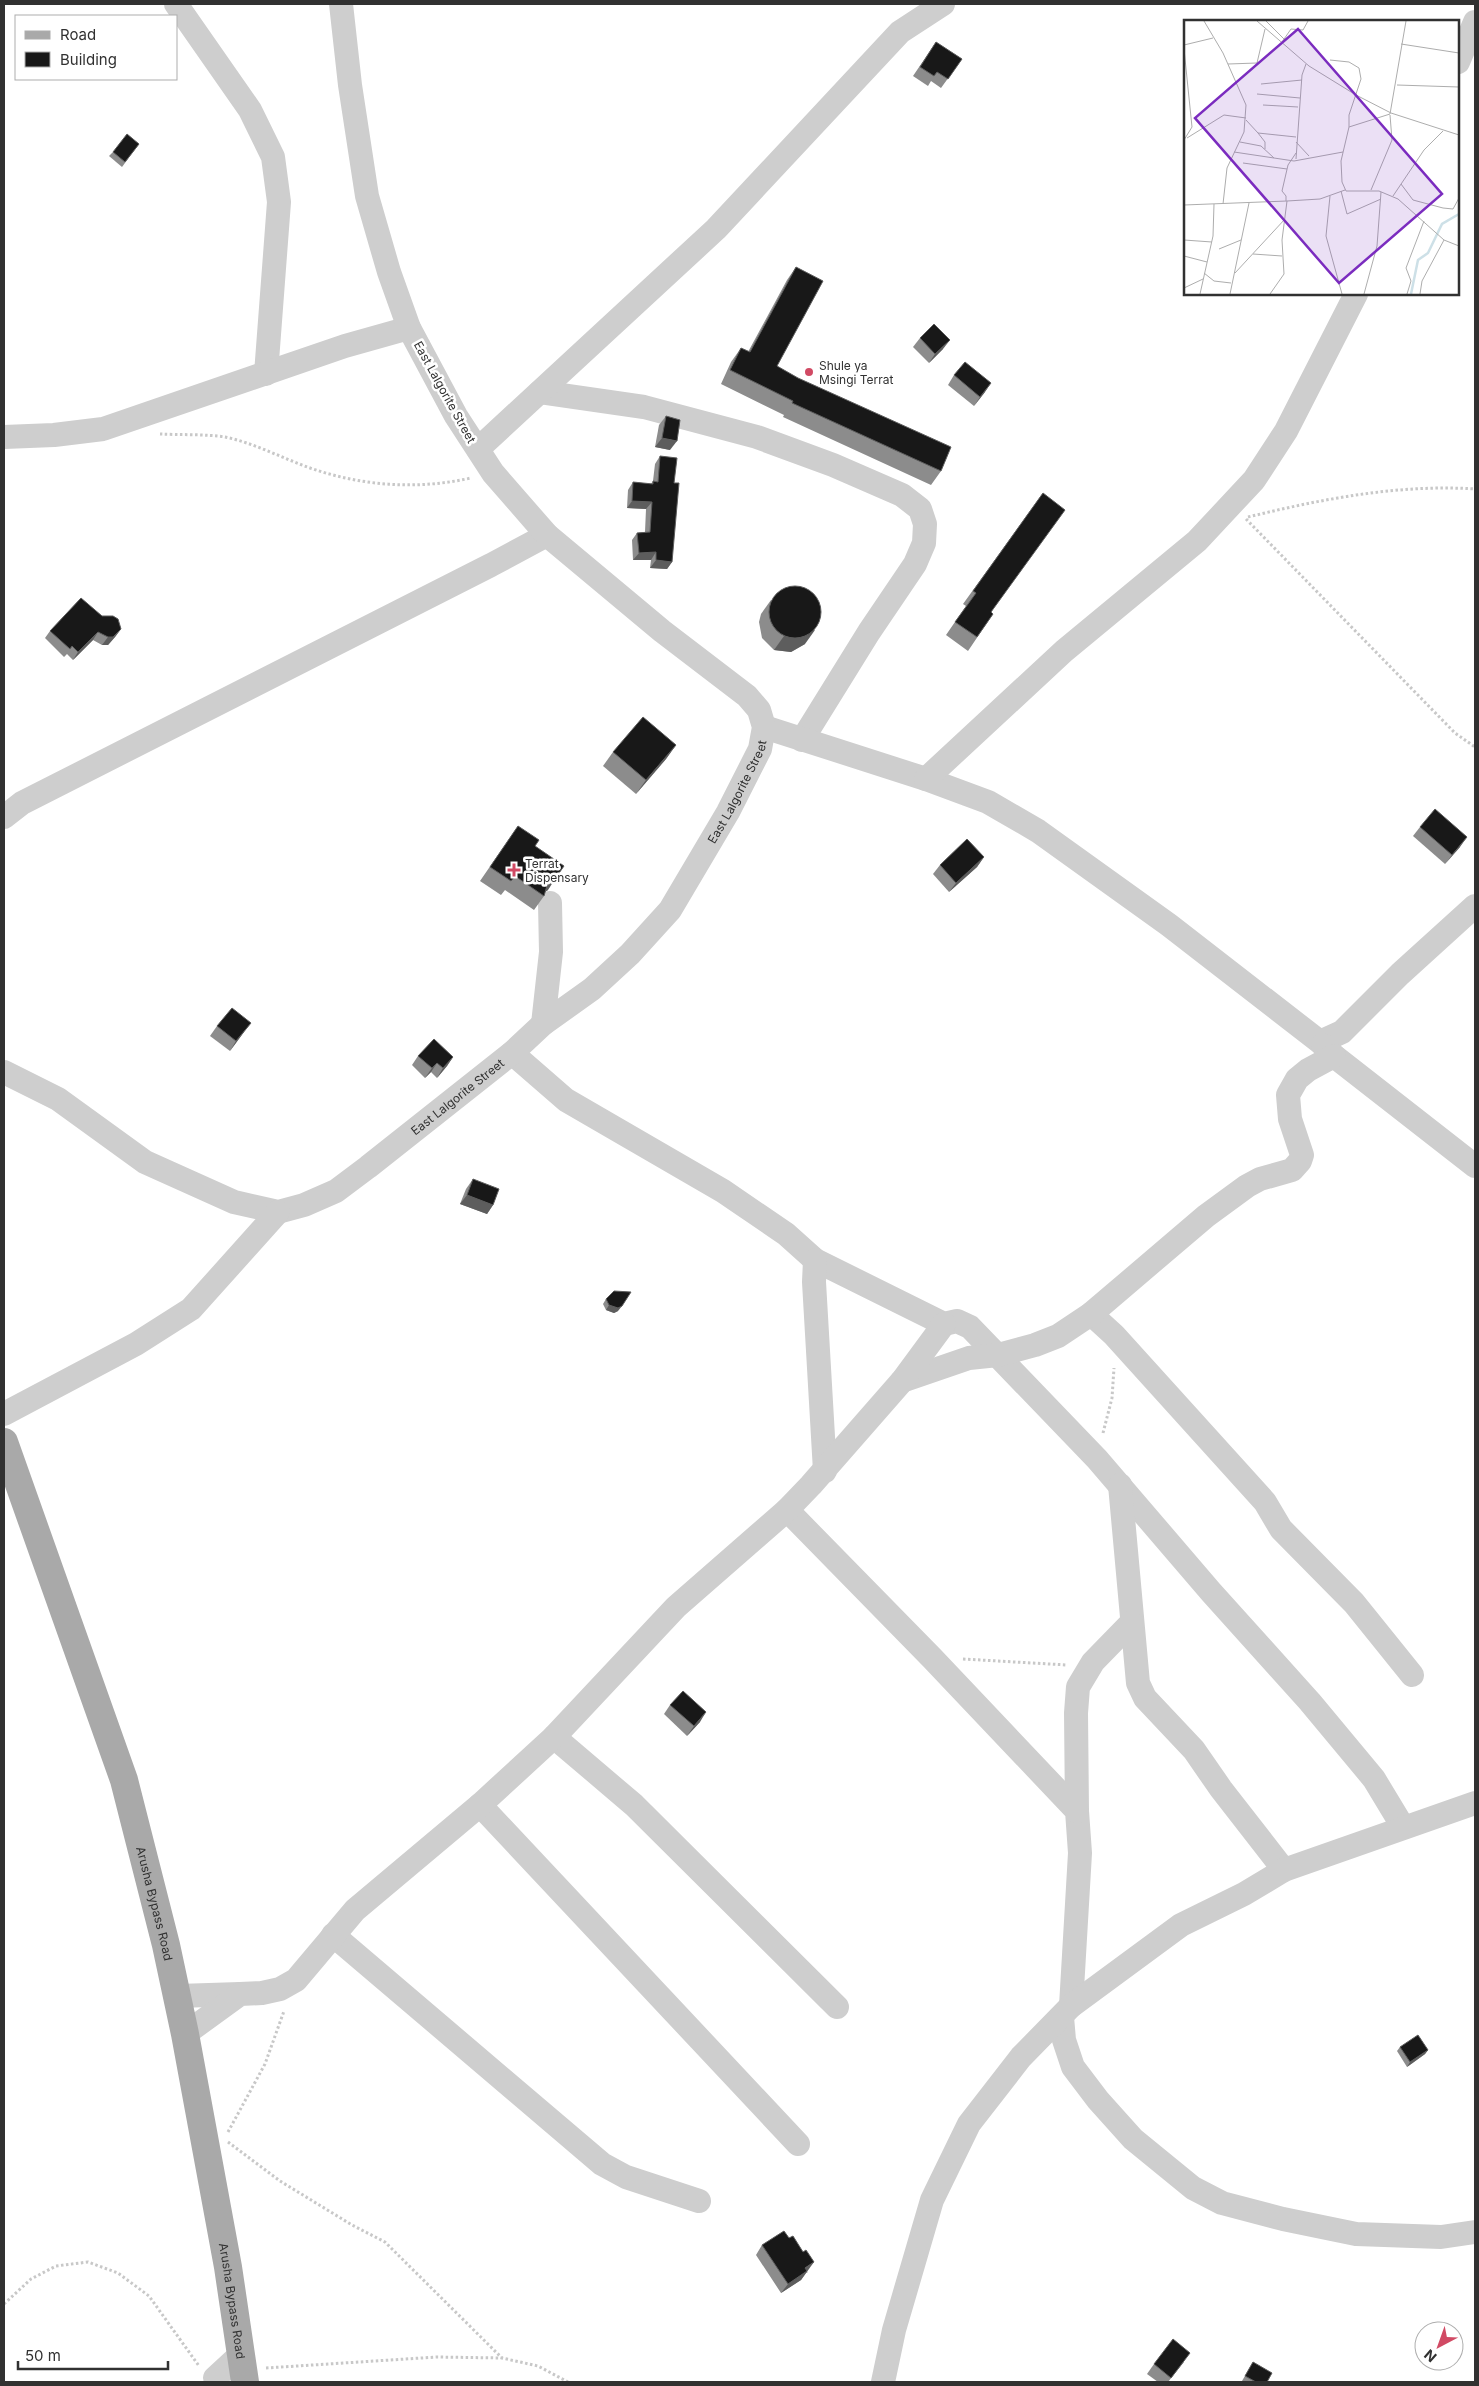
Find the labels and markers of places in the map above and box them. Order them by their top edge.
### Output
place label: Shule ya Msingi Terrat [819,358,894,387]
marker: Shule ya Msingi Terrat [803,366,815,378]
place label: Terrat Dispensary [525,856,589,885]
marker: Terrat Dispensary [507,863,521,877]

